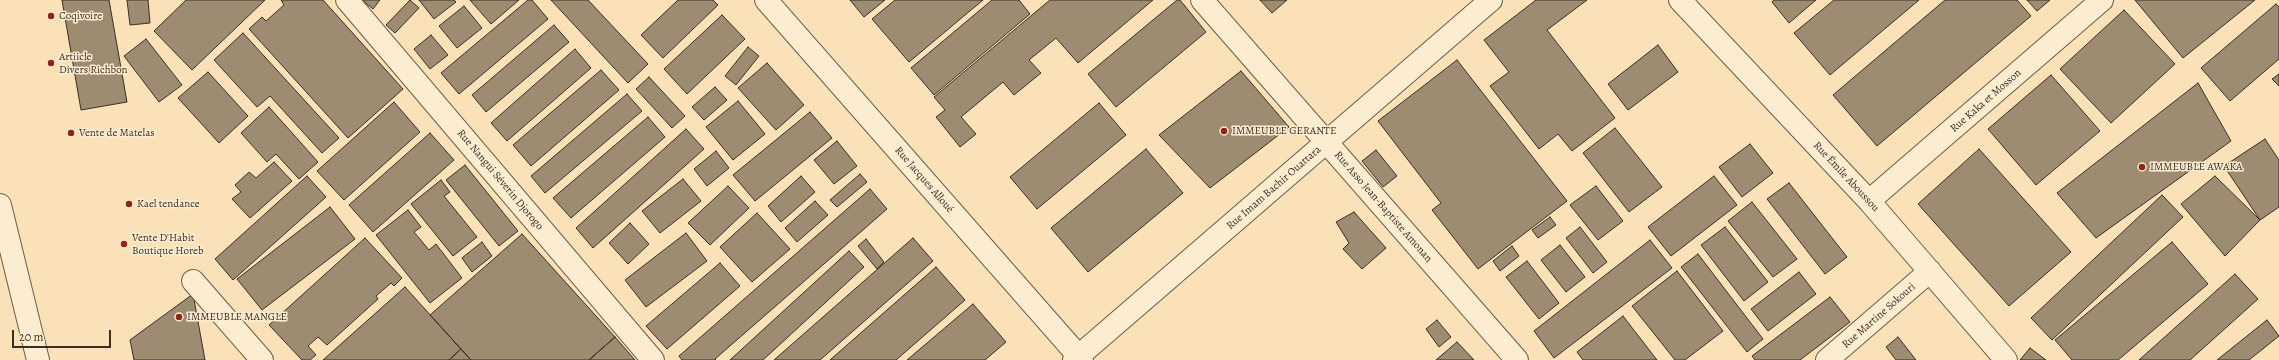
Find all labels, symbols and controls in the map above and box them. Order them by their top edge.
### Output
place label: Coqivoire [59,9,102,23]
marker: Coqivoire [46,11,56,21]
place label: Artiicle Divers Richbon [59,50,128,76]
marker: Artiicle Divers Richbon [46,58,56,68]
street label: Rue Kaka et Mosson [1948,67,2024,135]
place label: IMMEUBLE GERANTE [1232,124,1336,138]
place label: Vente de Matelas [79,126,155,140]
marker: IMMEUBLE GERANTE [1219,126,1229,136]
street label: Rue Nangui Séverin Djorogo [454,127,546,233]
marker: Vente de Matelas [66,128,76,138]
street label: Rue Émile Aboussou [1810,139,1882,215]
street label: Rue Imam Bachir Ouattara [1224,143,1324,233]
street label: Rue Jacques Alloué [892,144,956,216]
street label: Rue Asso Jean-Baptiste Amonan [1331,149,1435,265]
place label: IMMEUBLE AWAKA [2150,160,2243,174]
marker: IMMEUBLE AWAKA [2137,162,2147,172]
place label: Kael tendance [137,197,200,211]
marker: Kael tendance [124,199,134,209]
place label: Vente D'Habit Boutique Horeb [132,231,204,257]
marker: Vente D'Habit Boutique Horeb [119,239,129,249]
street label: Rue Martine Sokouri [1840,281,1918,351]
place label: IMMEUBLE MANGLE [187,310,287,324]
marker: IMMEUBLE MANGLE [174,312,184,322]
scale bar [14,322,113,348]
text: 20 m [19,329,43,345]

